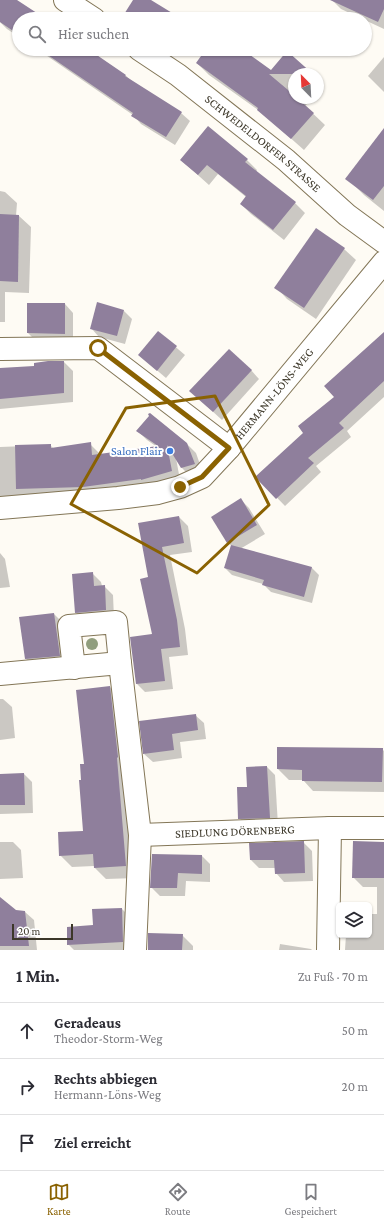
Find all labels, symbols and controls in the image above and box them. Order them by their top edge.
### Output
search box [12,12,372,56]
icon: search [26,23,48,45]
text: Hier suchen [58,26,129,42]
north arrow [288,68,324,104]
street label: SCHWEDELDORFER STRASSE [202,92,324,195]
route start [89,339,107,357]
street label: HERMANN-LÖNS-WEG [232,345,317,442]
place label: Salon Flair [111,444,163,458]
marker: Salon Flair [165,446,175,456]
route end [171,478,189,496]
street label: SIEDLUNG DÖRENBERG [175,822,295,841]
map controls [336,902,372,938]
button: layers [336,902,372,938]
scale bar [12,922,73,941]
text: 20 m [18,925,40,937]
text: 1 Min. [16,967,60,986]
text: Zu Fuß · 70 m [298,969,368,984]
text: Geradeaus [54,1015,121,1031]
icon: ahead [16,1020,38,1042]
text: 50 m [342,1023,368,1038]
text: Theodor-Storm-Weg [54,1031,163,1046]
text: Rechts abbiegen [54,1071,157,1087]
icon: right [16,1076,38,1098]
text: 20 m [342,1079,368,1094]
text: Hermann-Löns-Weg [54,1087,161,1102]
icon: arrive [16,1132,38,1154]
text: Ziel erreicht [54,1135,131,1151]
tab: Karte [47,1181,71,1217]
tab: Route [165,1181,190,1217]
tab: Gespeichert [285,1181,337,1217]

